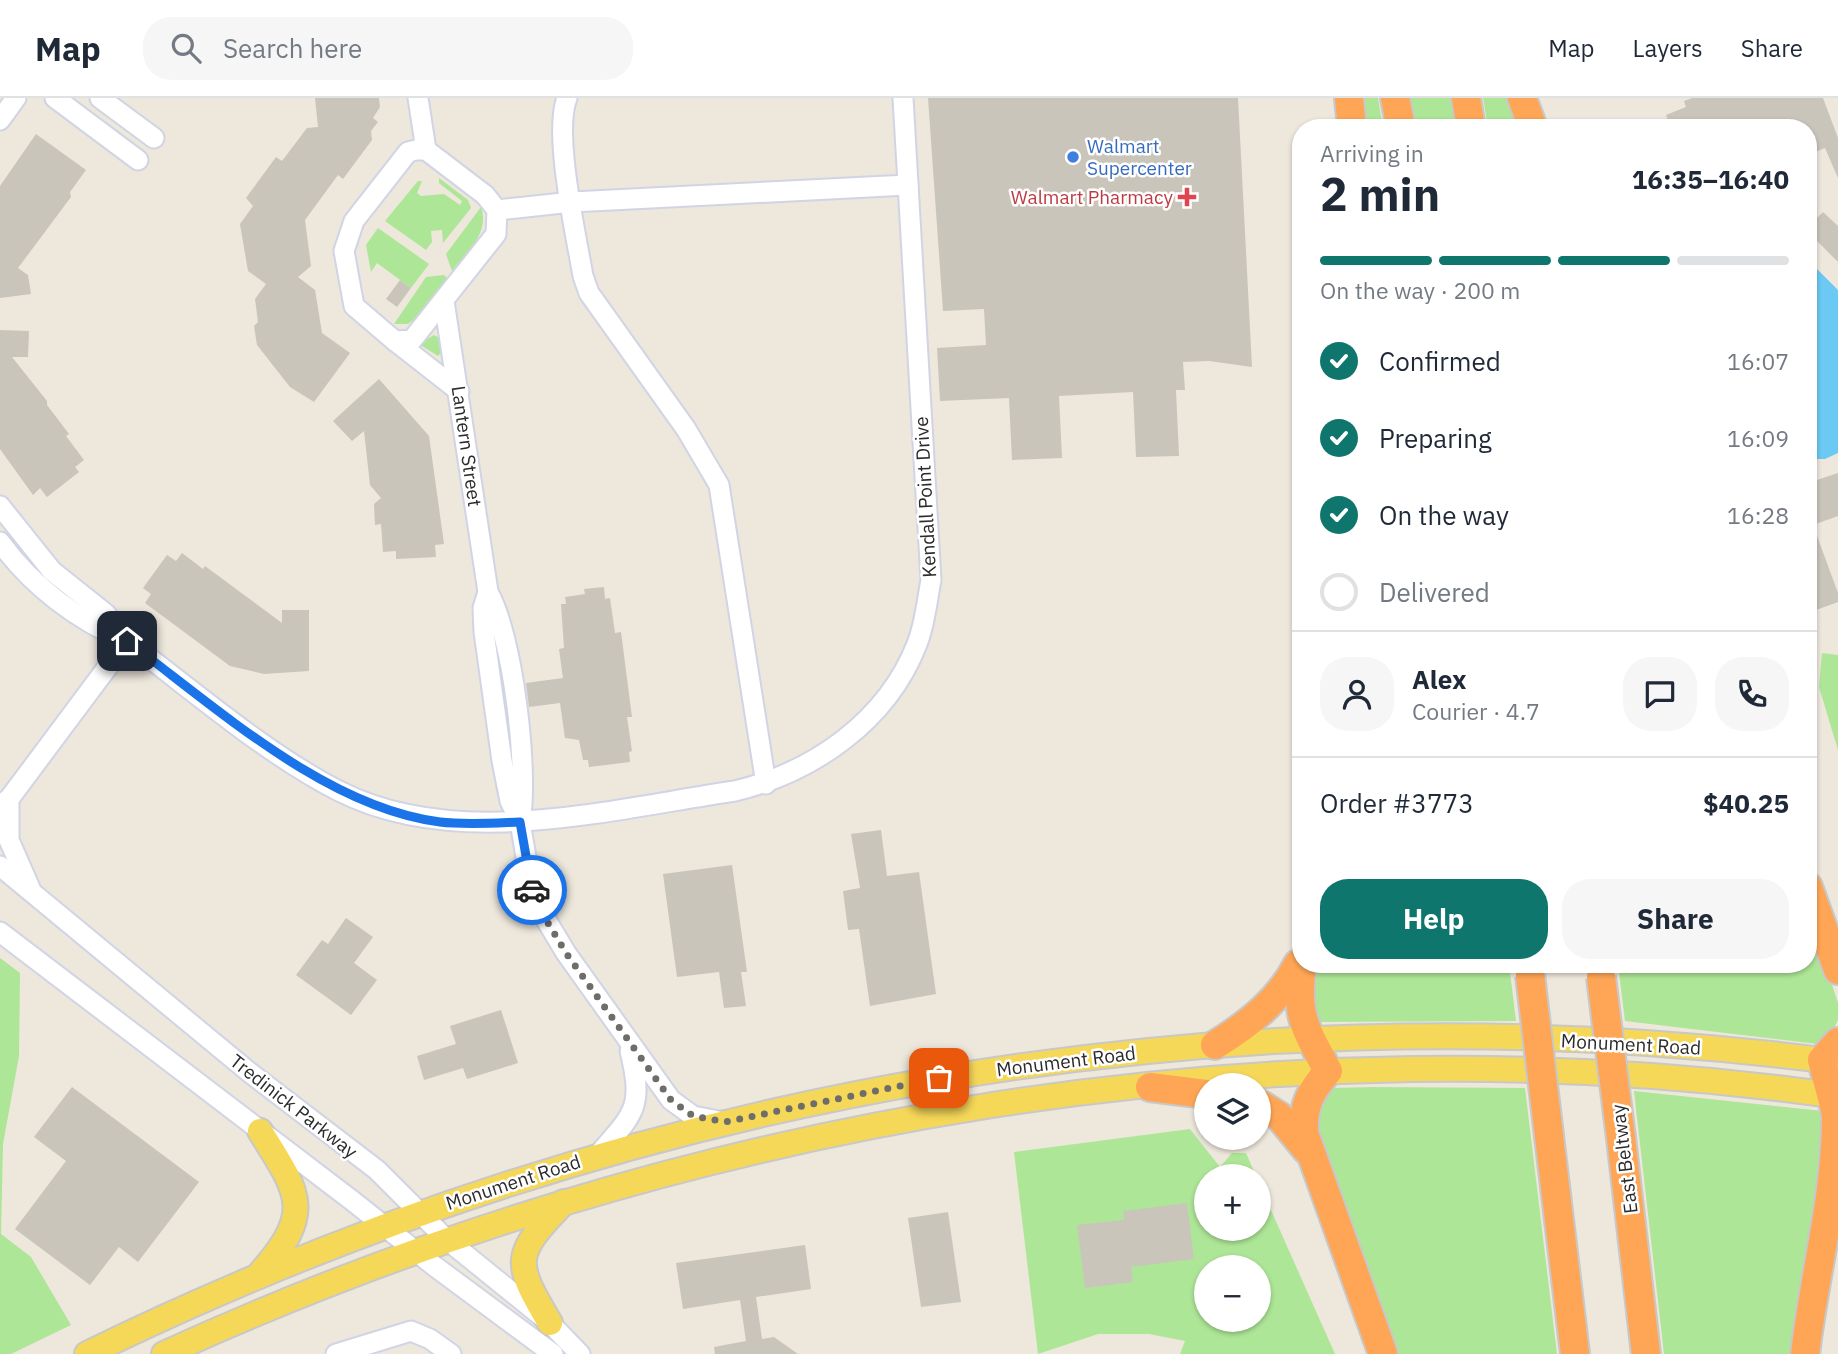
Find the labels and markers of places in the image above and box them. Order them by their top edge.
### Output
place label: Walmart Supercenter [1087,134,1192,180]
marker: Walmart Supercenter [1065,149,1081,165]
place label: Walmart Pharmacy [1011,185,1174,209]
marker: Walmart Pharmacy [1179,189,1195,205]
pin [97,611,157,671]
pin [909,1048,969,1108]

